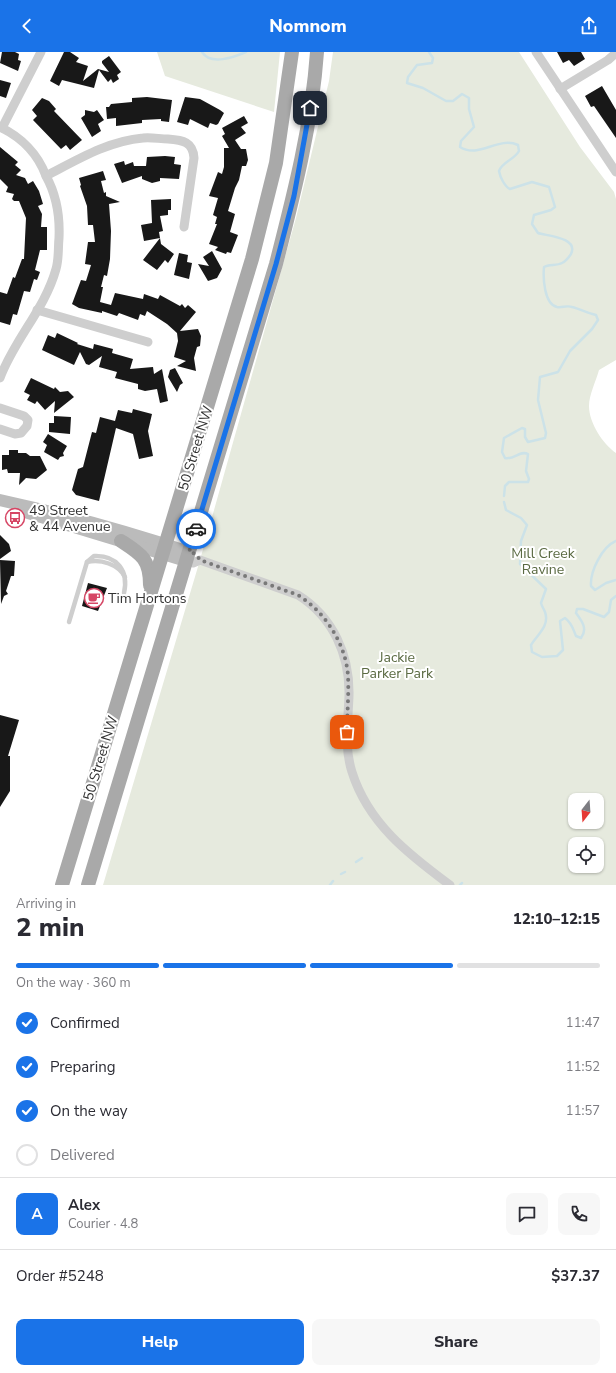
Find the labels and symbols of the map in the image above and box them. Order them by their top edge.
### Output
pin [293,91,327,125]
street label: 50 Street NW [174,403,218,493]
place label: 49 Street & 44 Avenue [29,501,110,536]
bus stop icon: 49 Street & 44 Avenue [4,507,26,529]
courier [176,509,216,549]
park label: Mill Creek Ravine [511,544,576,579]
cafe icon: Tim Hortons [83,587,105,609]
place label: Tim Hortons [108,589,187,608]
park label: Jackie Parker Park [361,648,434,683]
street label: 50 Street NW [79,713,123,803]
pin [330,715,364,749]
north arrow [568,793,604,829]

